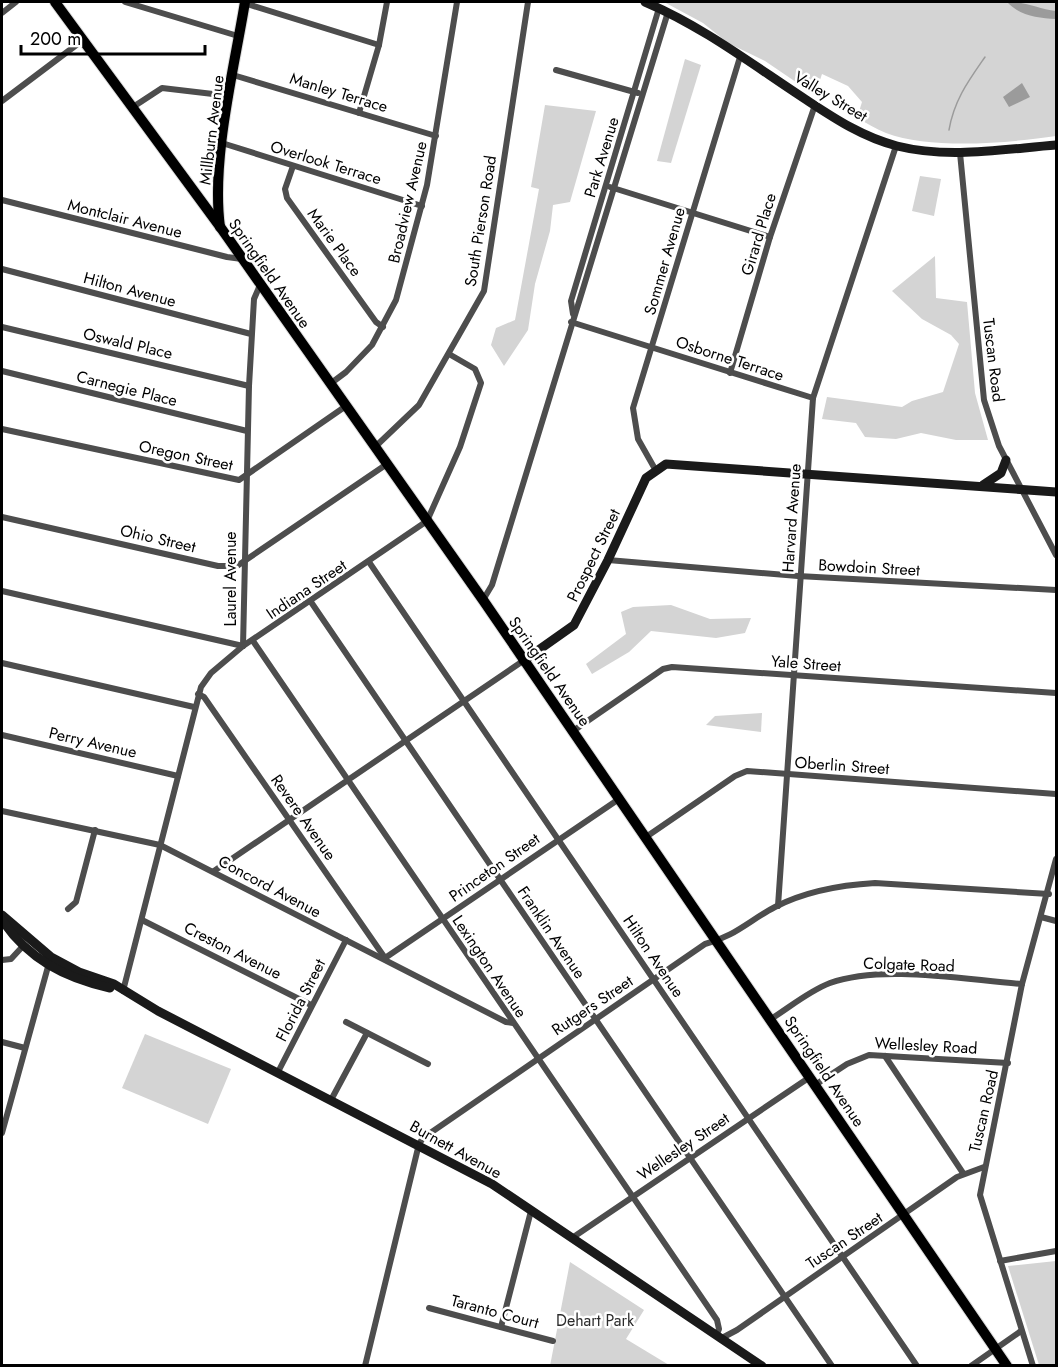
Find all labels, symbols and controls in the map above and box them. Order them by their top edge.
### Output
scale bar [21,18,206,56]
text: 200 m [30,26,81,52]
street label: Valley Street [790,65,872,127]
street label: Manley Terrace [287,67,391,118]
street label: Millburn Avenue [193,74,230,186]
street label: Park Avenue [578,114,625,200]
street label: Overlook Terrace [267,135,384,190]
street label: Broadview Avenue [382,139,433,265]
street label: South Pierson Road [459,154,502,288]
street label: Girard Place [735,190,782,278]
street label: Montclair Avenue [65,193,185,244]
street label: Marie Place [302,203,367,281]
street label: Sommer Avenue [638,205,691,318]
street label: Springfield Avenue [223,214,316,333]
street label: Hilton Avenue [81,266,179,313]
street label: Tuscan Road [977,317,1010,403]
street label: Oswald Place [81,322,175,365]
street label: Osborne Terrace [673,330,787,387]
street label: Carnegie Place [74,365,180,412]
street label: Oregon Street [137,434,235,477]
street label: Harvard Avenue [776,463,807,573]
street label: Prospect Street [561,505,626,606]
street label: Ohio Street [118,519,198,558]
street label: Laurel Avenue [219,531,242,627]
street label: Bowdoin Street [818,553,921,582]
street label: Indiana Street [262,554,351,625]
street label: Springfield Avenue [503,612,596,731]
street label: Yale Street [770,650,842,677]
street label: Perry Avenue [47,721,139,764]
street label: Oberlin Street [794,751,890,780]
street label: Revere Avenue [265,770,342,865]
street label: Princeton Street [444,827,545,907]
street label: Concord Avenue [214,850,325,923]
street label: Franklin Avenue [512,881,591,983]
street label: Lexington Avenue [447,910,532,1022]
street label: Hilton Avenue [618,911,690,1002]
street label: Creston Avenue [180,916,285,985]
street label: Colgate Road [863,951,955,978]
street label: Florida Street [270,955,331,1045]
street label: Rutgers Street [547,970,638,1041]
street label: Springfield Avenue [779,1011,870,1131]
street label: Wellesley Road [874,1031,978,1060]
street label: Tuscan Road [963,1068,1004,1155]
street label: Wellesley Street [633,1107,734,1186]
street label: Burnett Avenue [406,1115,506,1184]
street label: Tuscan Street [801,1206,887,1274]
street label: Taranto Court [448,1289,541,1334]
park label: Dehart Park [556,1309,635,1332]

